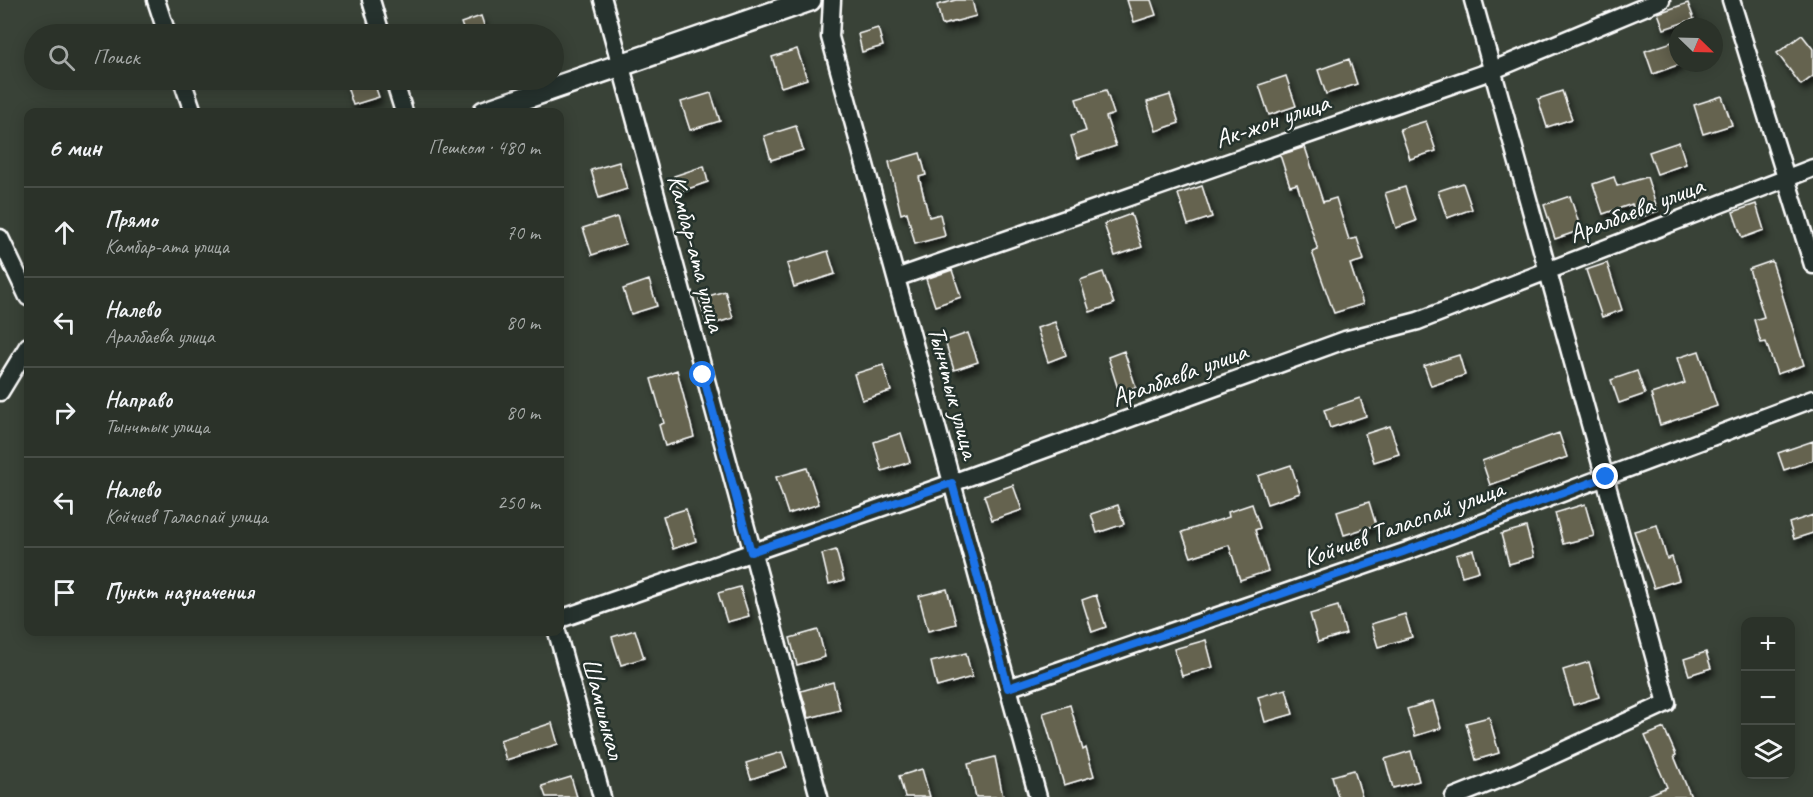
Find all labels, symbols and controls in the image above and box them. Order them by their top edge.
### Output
north arrow [1669,18,1723,72]
search box [24,24,564,90]
icon: search [45,41,78,74]
text: Поиск [93,43,139,71]
street label: Ак-жон улица [1210,85,1335,155]
text: 6 мин [48,131,101,164]
text: Пешком · 480 m [428,135,540,160]
street label: Аралбаева улица [1564,168,1710,250]
street label: Камбар-ата улица [660,171,734,337]
text: Прямо [105,206,157,234]
icon: ahead [48,216,81,249]
text: 70 m [506,220,540,245]
text: Камбар-ата улица [105,234,229,259]
text: Налево [105,296,161,324]
icon: left [48,306,81,339]
text: 80 m [506,310,540,335]
street label: Тынчтык улица [920,322,988,464]
text: Аралбаева улица [105,324,214,349]
street label: Аралбаева улица [1107,334,1253,414]
route start [689,361,715,387]
text: Направо [105,386,172,414]
icon: right [48,396,81,429]
text: 80 m [506,400,540,425]
text: Тынчтык улица [105,414,210,439]
route end [1592,463,1618,489]
street label: Койчиев Таласпай улица [1298,471,1510,575]
text: Налево [105,476,161,504]
icon: left [48,486,81,519]
text: 250 m [497,490,540,515]
text: Койчиев Таласпай улица [105,504,268,529]
icon: arrive [48,576,81,609]
text: Пункт назначения [105,578,254,606]
map controls [1741,617,1795,779]
button: + [1741,617,1795,671]
street label: Шамшыкал [574,654,633,764]
button: − [1741,671,1795,725]
button: layers [1741,725,1795,779]

